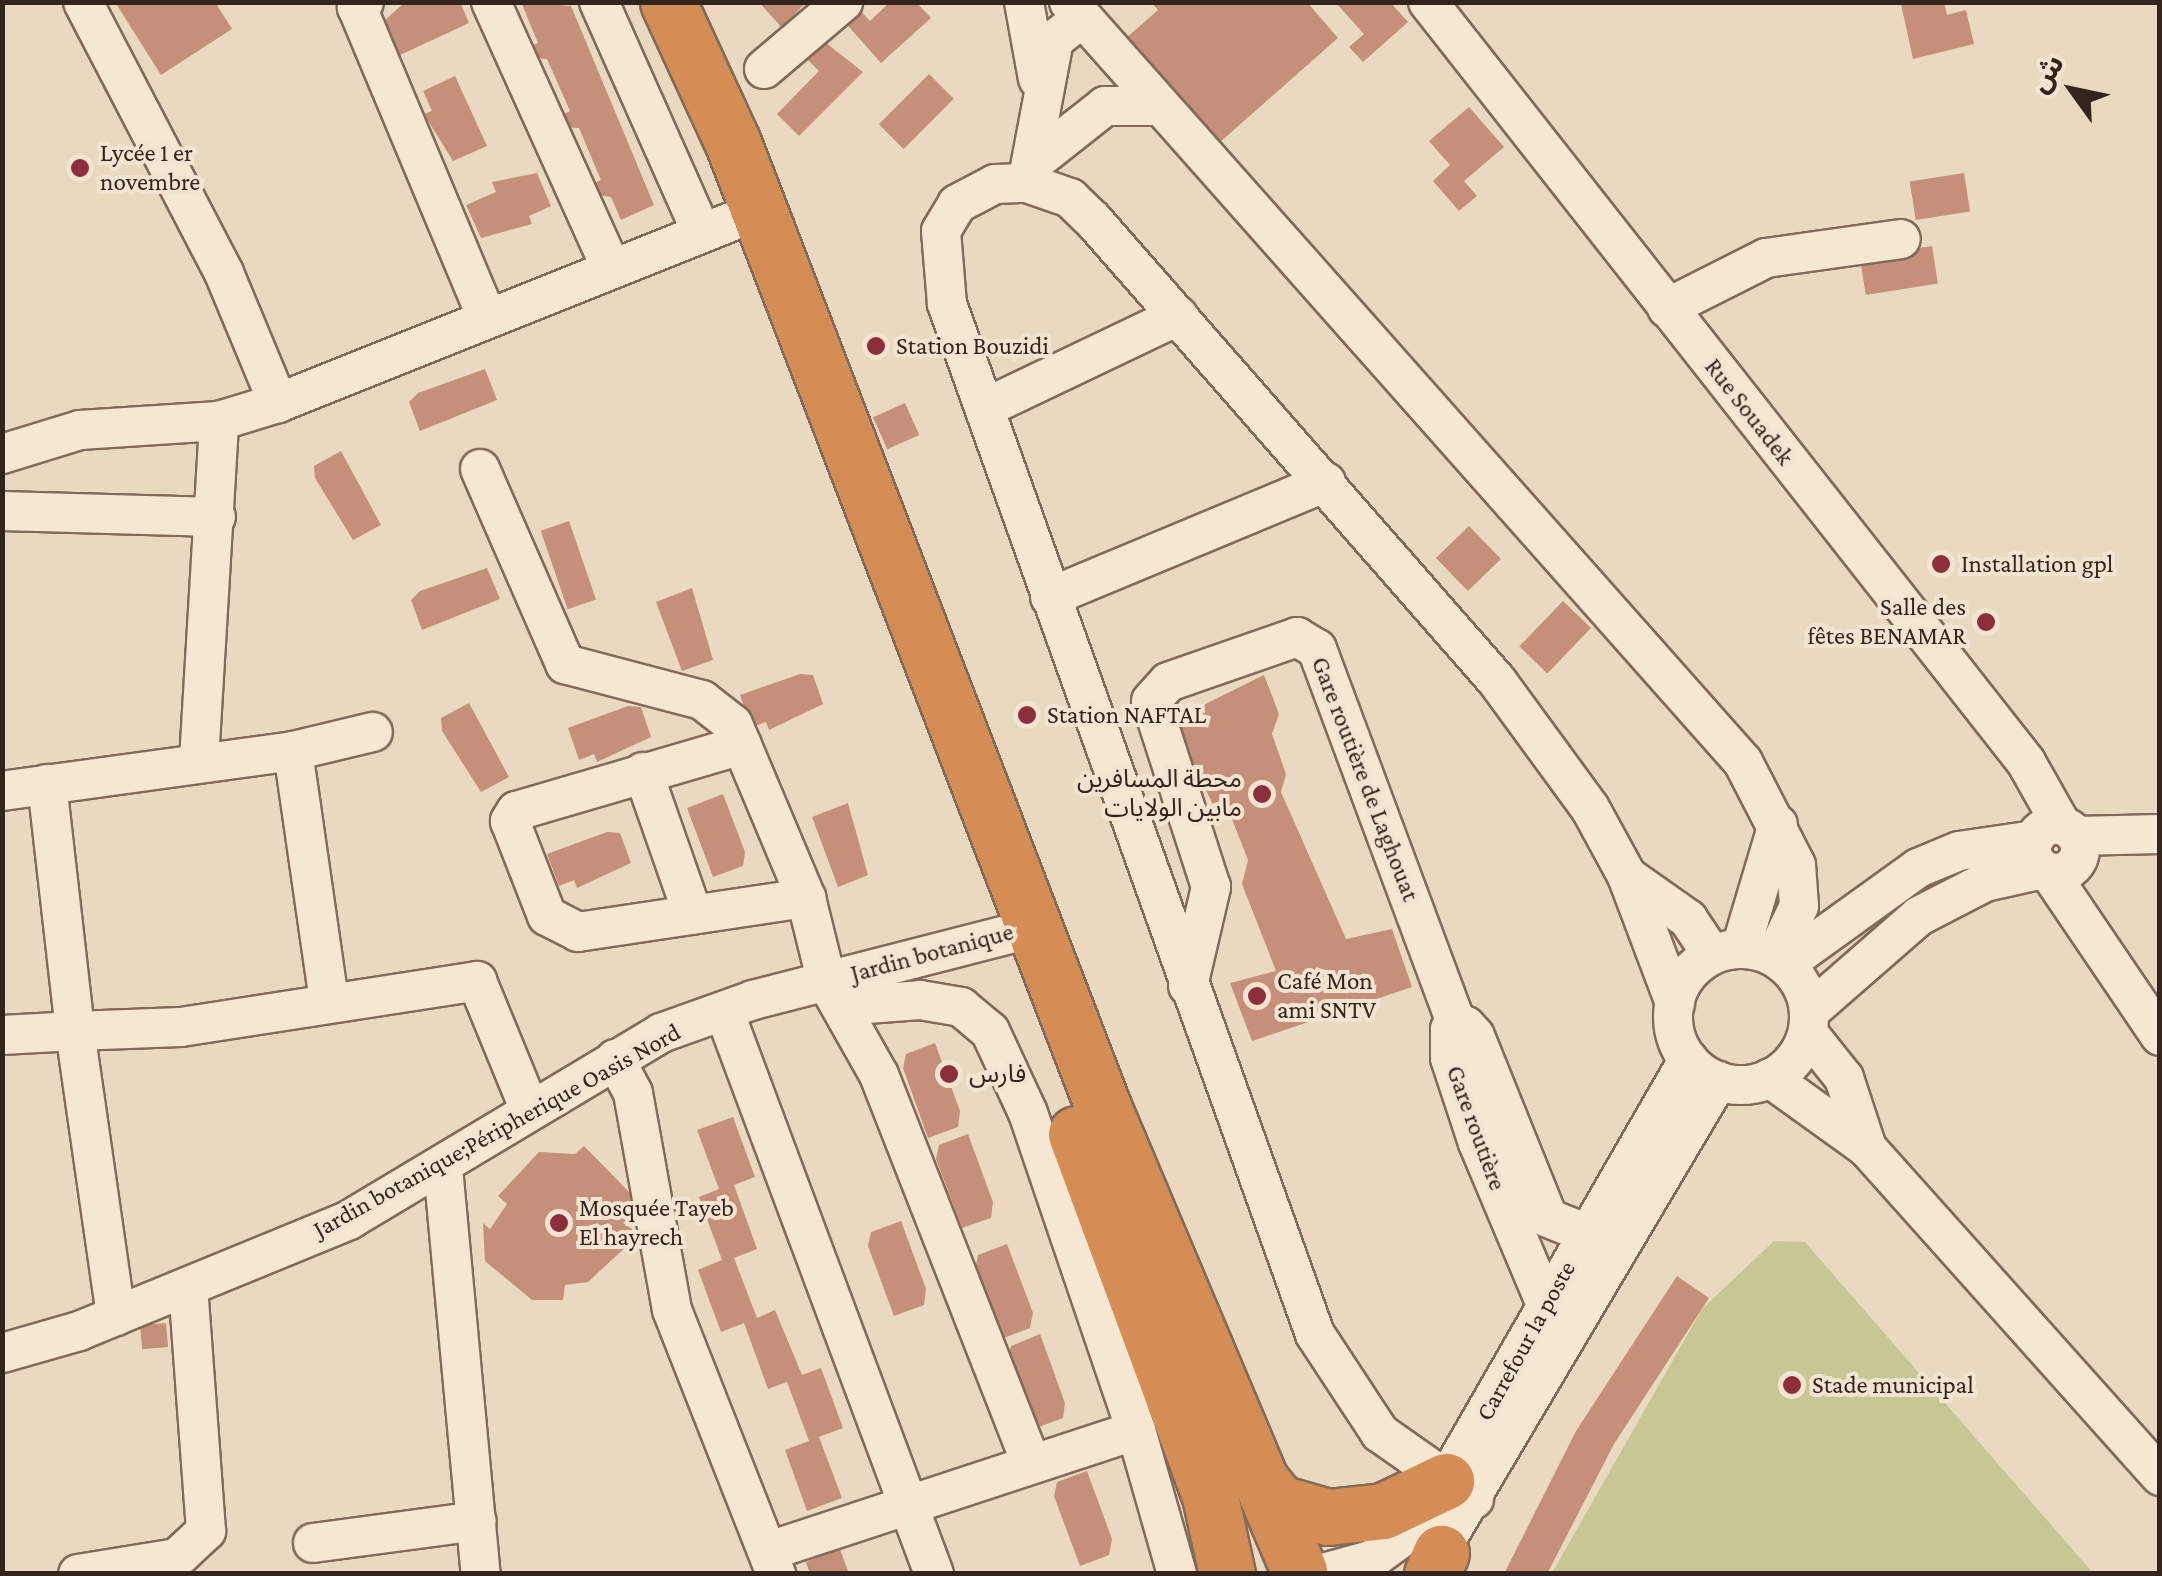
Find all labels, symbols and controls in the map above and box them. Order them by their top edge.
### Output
north arrow [2022,40,2122,140]
text: ش [2023,49,2070,98]
place label: Lycée 1 er novembre [100,139,200,198]
marker: Lycée 1 er novembre [69,157,91,179]
place label: Station Bouzidi [896,331,1049,361]
marker: Station Bouzidi [865,335,887,357]
street label: Rue Souadek [1698,353,1800,471]
place label: Installation gpl [1961,549,2113,579]
marker: Installation gpl [1930,553,1952,575]
place label: Salle des fêtes BENAMAR [1808,593,1966,652]
marker: Salle des fêtes BENAMAR [1975,611,1997,633]
street label: Gare routière de Laghouat [1305,653,1425,905]
place label: Station NAFTAL [1047,700,1206,730]
marker: Station NAFTAL [1016,704,1038,726]
place label: محطة المسافرين مابين الولايات [1077,765,1242,824]
marker: محطة المسافرين مابين الولايات [1251,783,1273,805]
street label: Jardin botanique [847,917,1017,989]
place label: Café Mon ami SNTV [1277,967,1376,1026]
marker: Café Mon ami SNTV [1246,985,1268,1007]
street label: Jardin botanique;Péripherique Oasis Nord [308,1017,686,1245]
place label: فارس [969,1059,1026,1089]
street label: Gare routière [1440,1062,1512,1194]
marker: فارس [938,1063,960,1085]
place label: Mosquée Tayeb El hayrech [579,1194,734,1253]
marker: Mosquée Tayeb El hayrech [548,1212,570,1234]
street label: Carrefour la poste [1470,1256,1582,1426]
place label: Stade municipal [1812,1370,1974,1400]
marker: Stade municipal [1781,1374,1803,1396]

